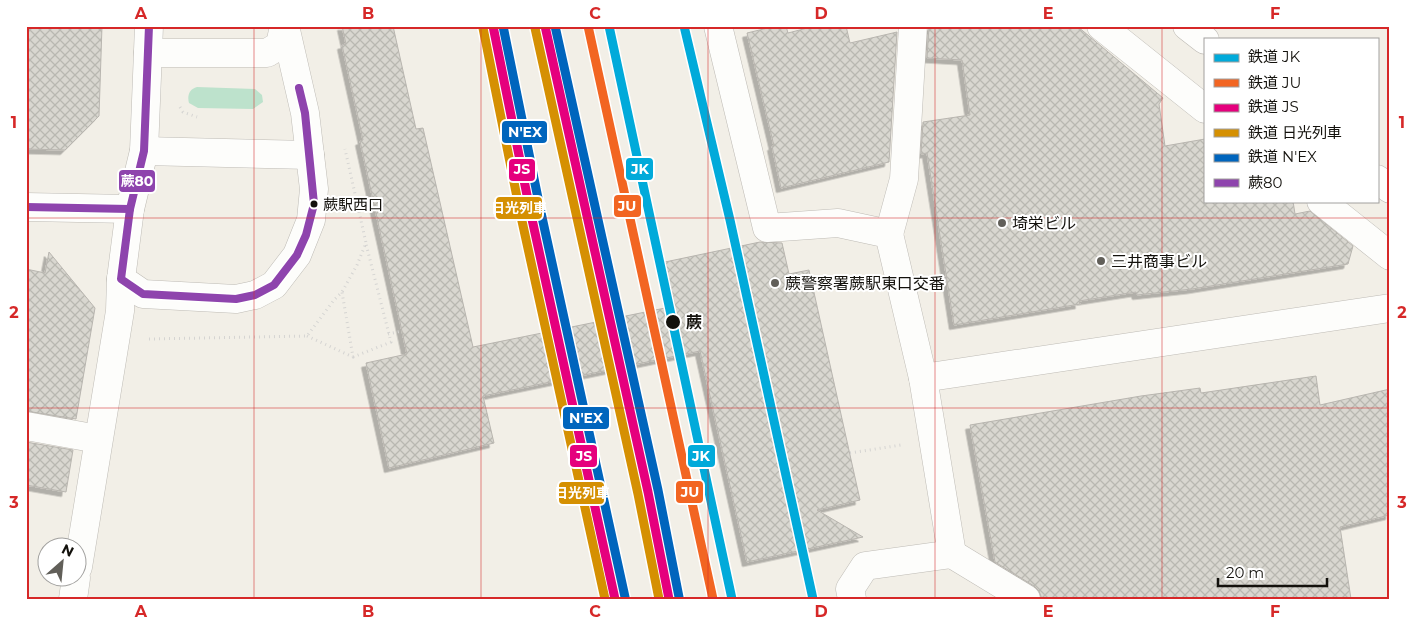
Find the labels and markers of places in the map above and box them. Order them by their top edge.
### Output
place label: 蕨駅西口 [323,195,383,214]
marker: 蕨駅西口 [309,199,319,209]
place label: 埼栄ビル [1012,214,1076,233]
marker: 埼栄ビル [996,217,1008,229]
place label: 三井商事ビル [1111,252,1207,271]
marker: 三井商事ビル [1095,255,1107,267]
place label: 蕨警察署蕨駅東口交番 [785,274,945,293]
marker: 蕨警察署蕨駅東口交番 [769,277,781,289]
marker: 蕨 [664,313,682,331]
place label: 蕨 [686,313,702,332]

